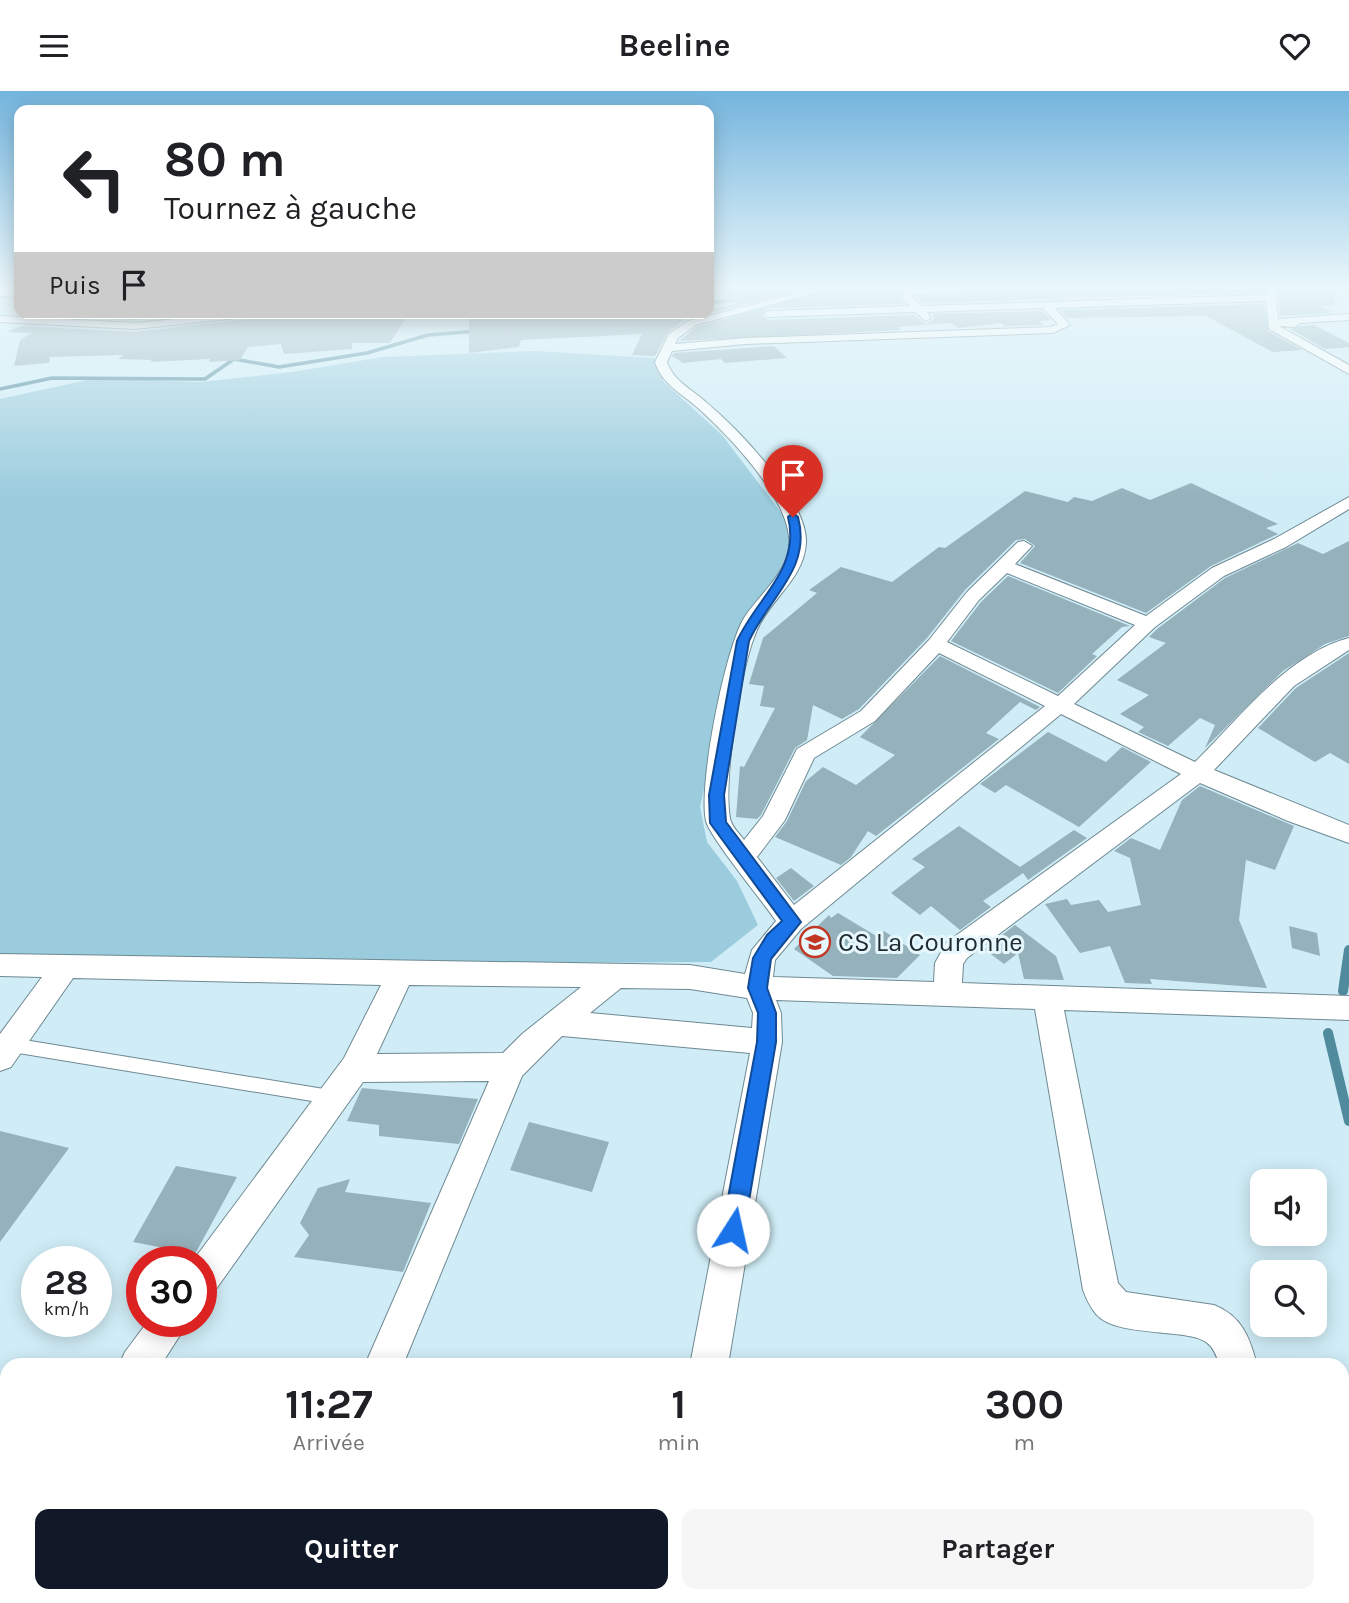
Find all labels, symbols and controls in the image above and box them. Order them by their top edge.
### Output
icon: menu [35,27,73,65]
text: Beeline [619,27,730,64]
icon: heart [1276,27,1314,65]
text: 80 m [164,131,286,188]
icon: left [49,133,140,224]
text: Tournez à gauche [164,190,417,227]
icon: arrive [115,266,153,304]
text: Puis [49,270,101,301]
pin [763,445,823,517]
icon: arrive [774,456,812,494]
school or university icon: CS La Couronne [798,925,832,959]
place label: CS La Couronne [838,927,1023,958]
map controls [1250,1169,1327,1337]
button: sound [1250,1169,1327,1246]
position arrow [696,1193,770,1267]
speed limit sign: 30 [126,1246,217,1337]
button: search [1250,1260,1327,1337]
text: 28 [45,1262,88,1303]
text: km/h [44,1298,89,1320]
text: 11:27 [285,1379,373,1429]
text: 1 [671,1379,686,1429]
text: 300 [985,1379,1064,1429]
text: Arrivée [293,1429,365,1456]
text: min [658,1429,700,1456]
text: m [1014,1429,1035,1456]
button: Quitter [35,1509,668,1589]
button: Partager [682,1509,1314,1589]

